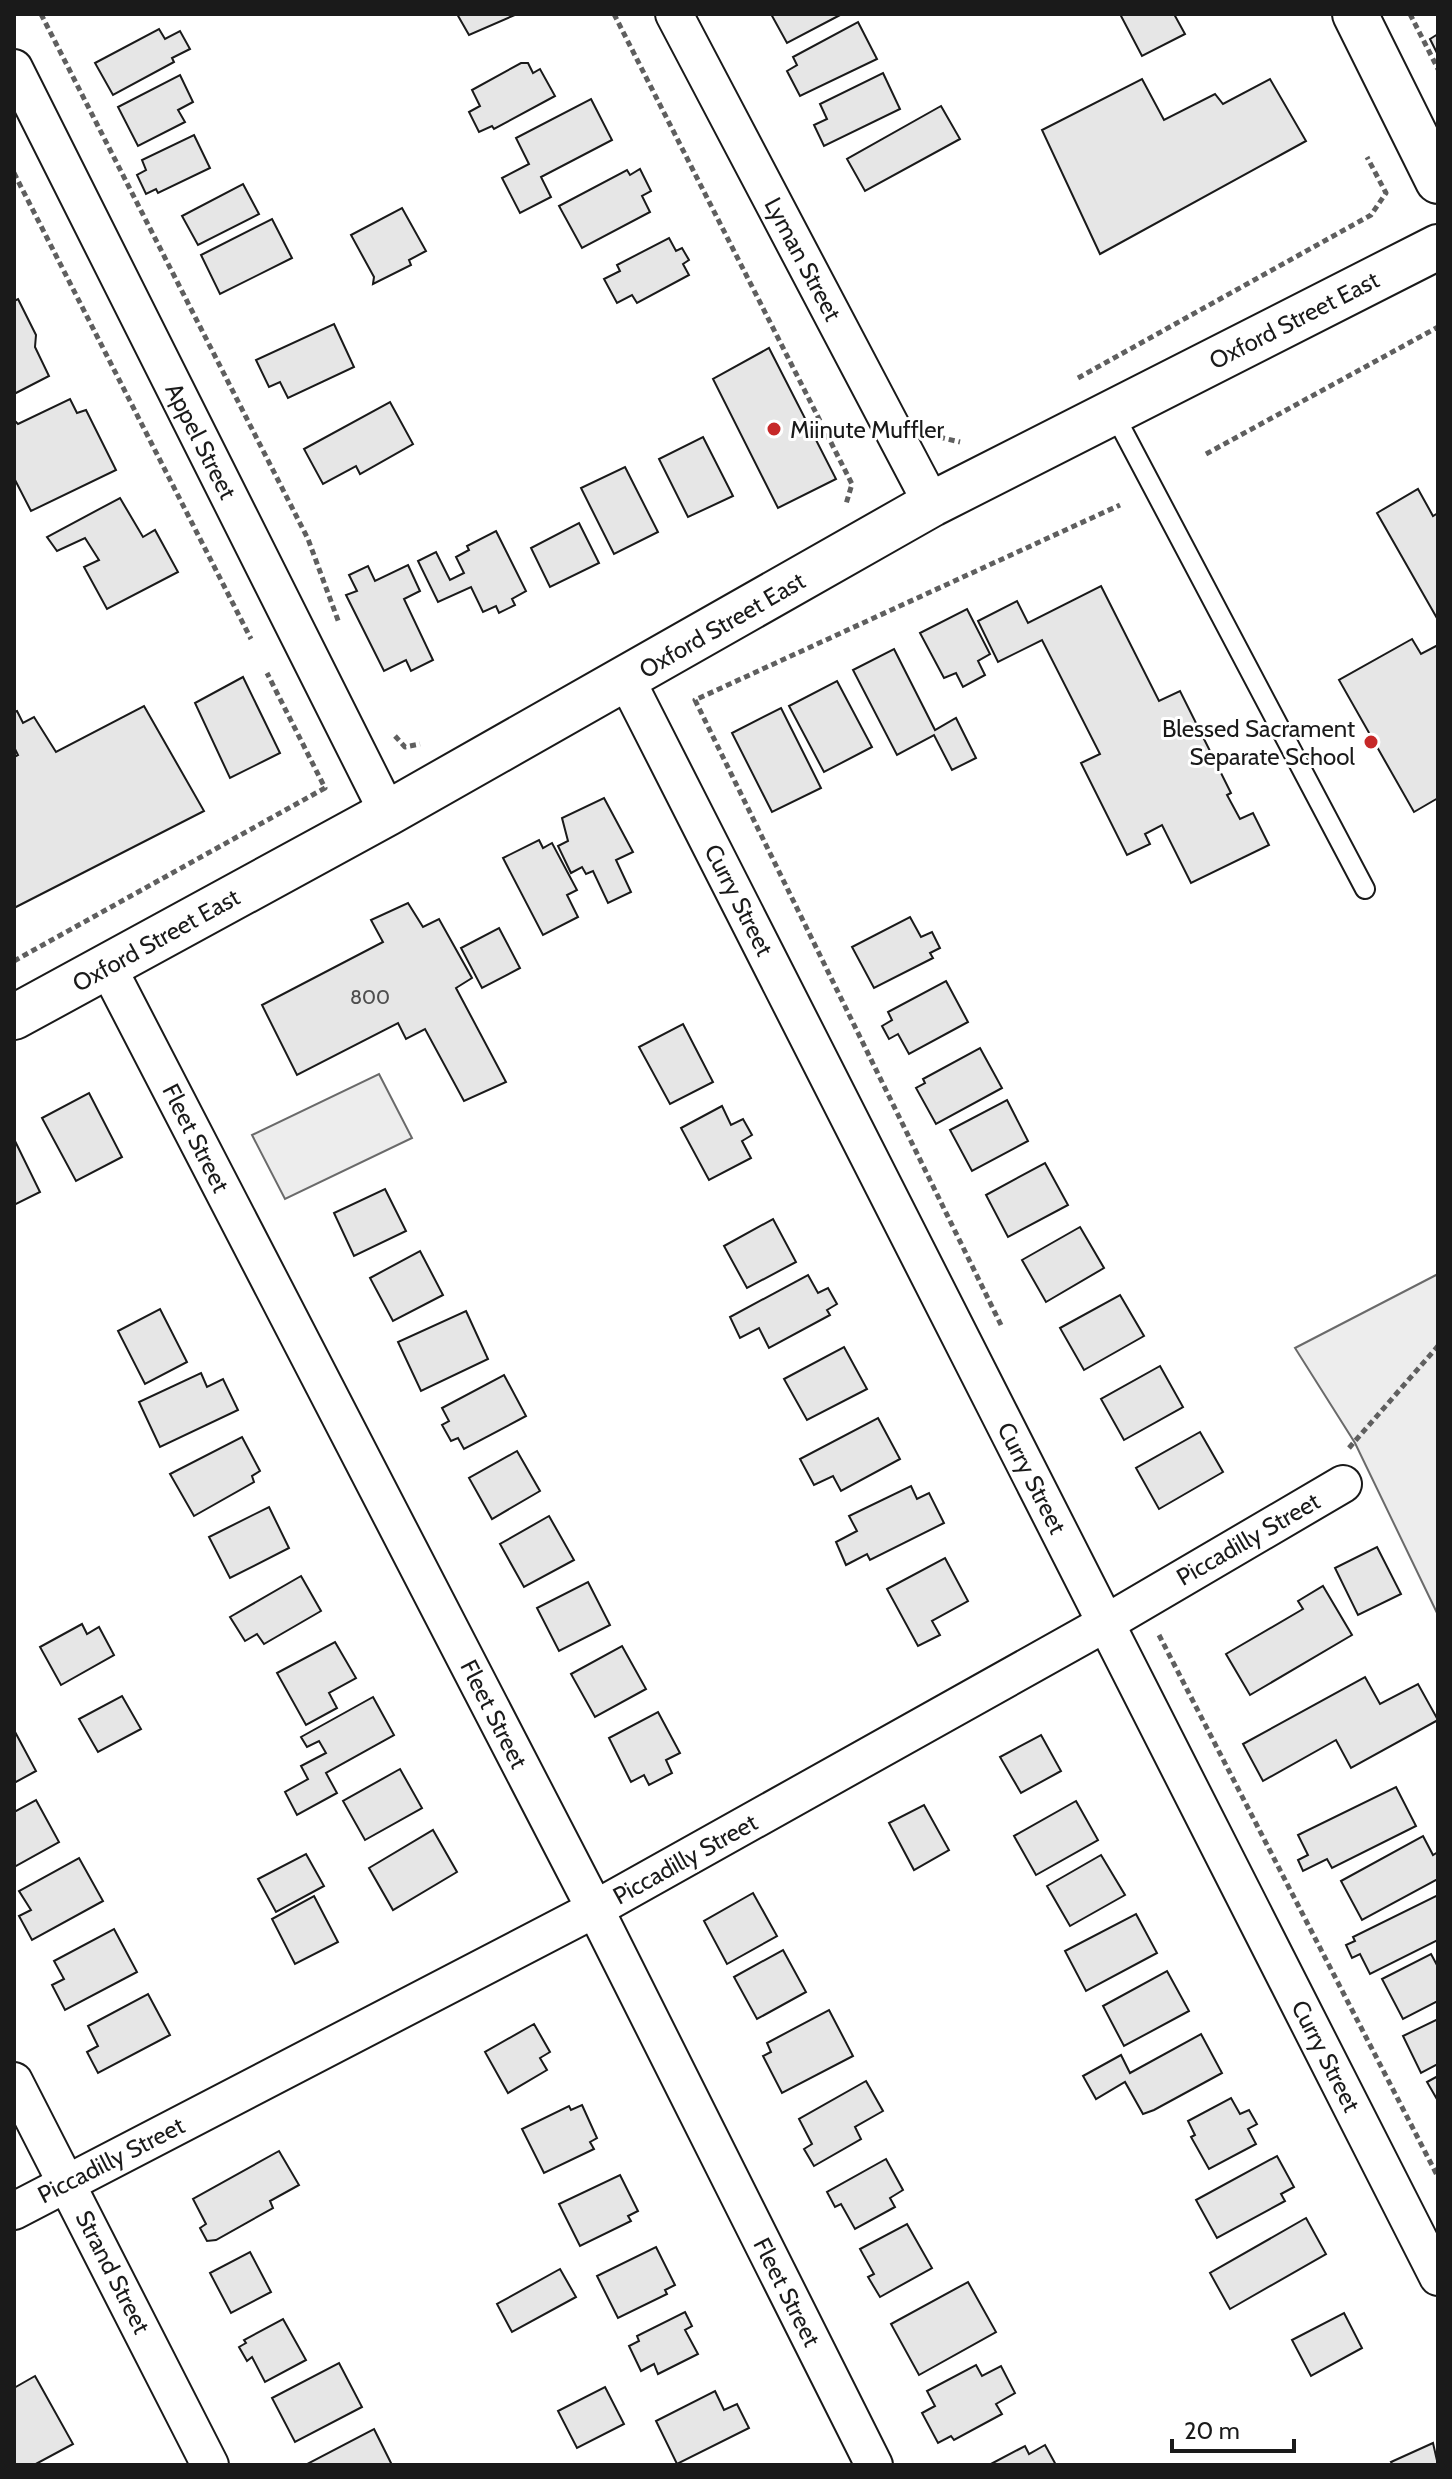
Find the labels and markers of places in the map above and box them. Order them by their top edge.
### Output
place label: Miinute Muffler [790,415,945,444]
marker: Miinute Muffler [765,420,783,438]
place label: Blessed Sacrament Separate School [1162,714,1355,771]
marker: Blessed Sacrament Separate School [1362,733,1380,751]

